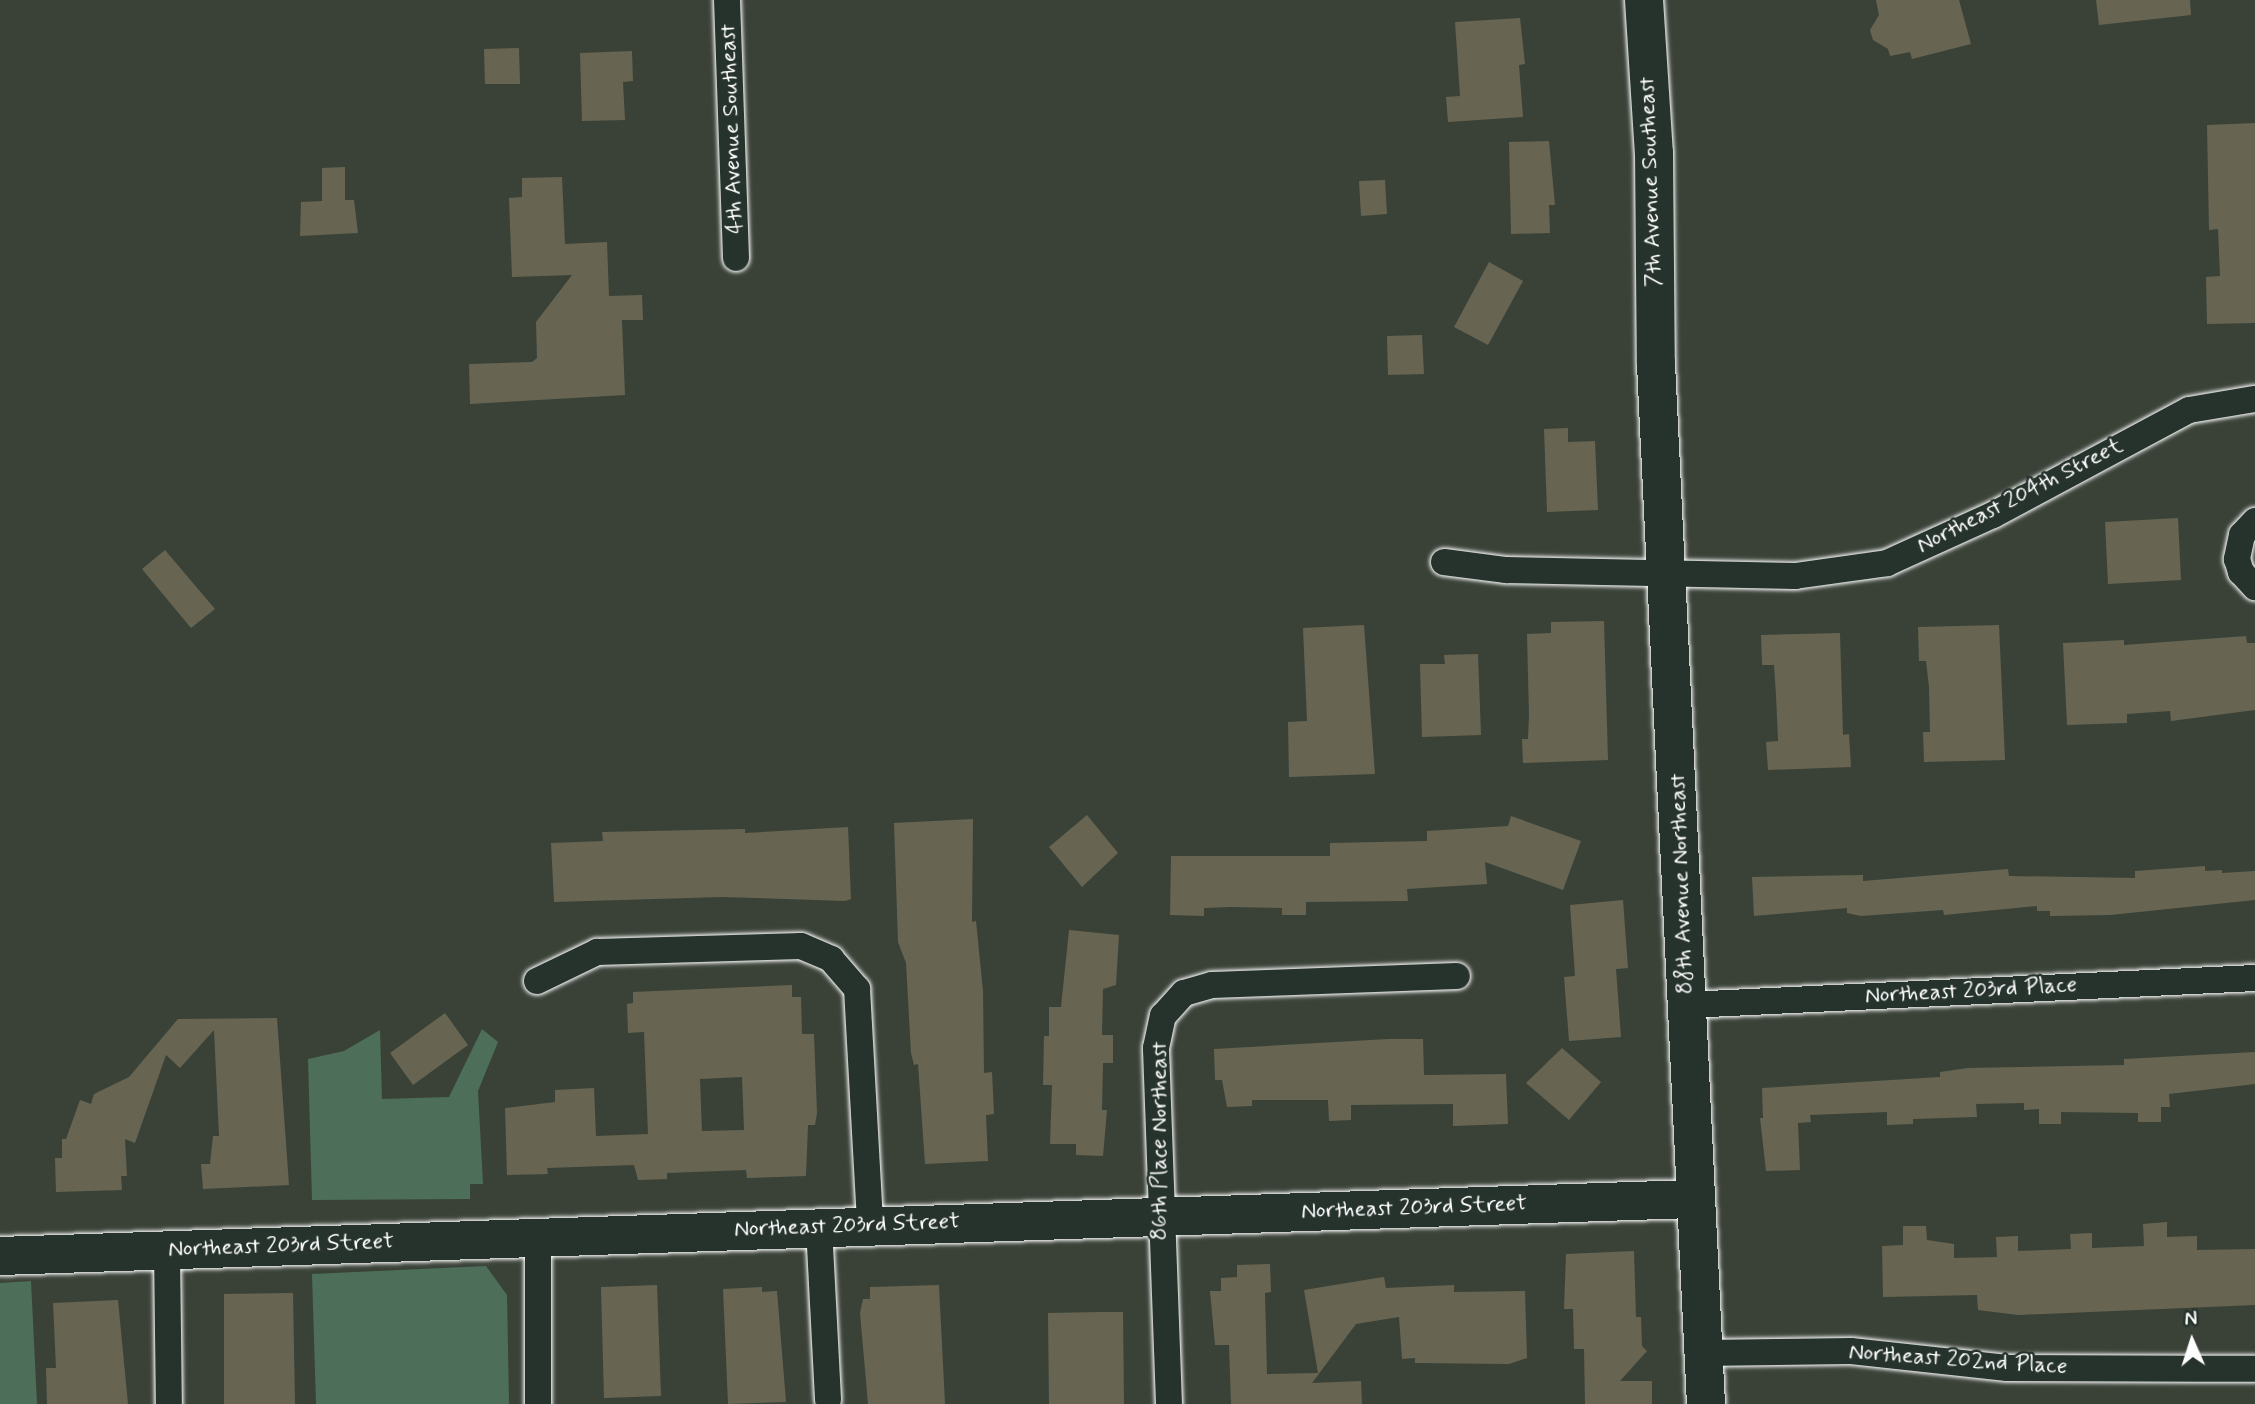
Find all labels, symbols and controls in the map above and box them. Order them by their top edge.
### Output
street label: 4th Avenue Southeast [715,26,749,232]
street label: 7th Avenue Southeast [1634,78,1668,286]
street label: Northeast 204th Street [1912,432,2128,560]
street label: 88th Avenue Northeast [1664,773,1700,995]
street label: Northeast 203rd Place [1866,972,2076,1010]
street label: 86th Place Northeast [1146,1041,1174,1241]
street label: Northeast 203rd Street [1301,1190,1527,1226]
street label: Northeast 203rd Street [734,1208,960,1244]
street label: Northeast 203rd Street [168,1228,394,1264]
north arrow [2157,1306,2227,1376]
text: N [2184,1307,2198,1332]
street label: Northeast 202nd Place [1849,1339,2067,1381]

